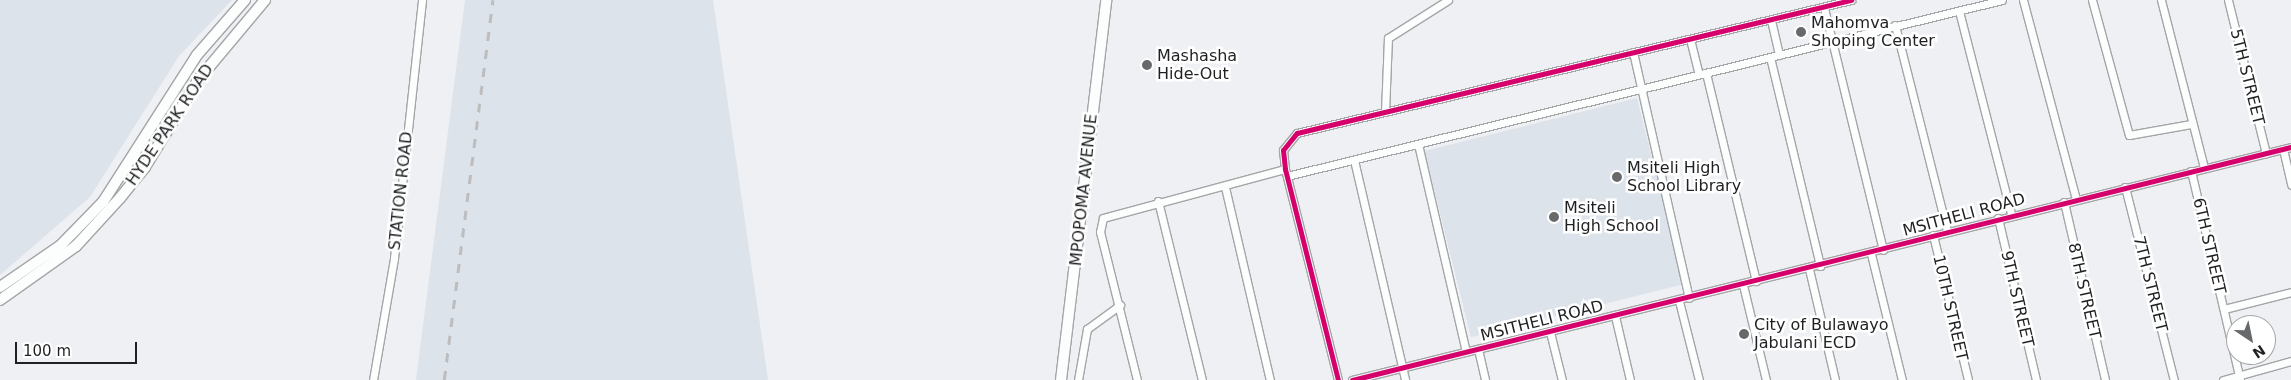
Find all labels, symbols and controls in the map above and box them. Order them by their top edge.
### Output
place label: Mahomva Shoping Center [1811,13,1935,51]
marker: Mahomva Shoping Center [1795,26,1807,38]
street label: 5TH STREET [2226,27,2268,127]
place label: Mashasha Hide-Out [1157,46,1237,84]
marker: Mashasha Hide-Out [1141,59,1153,71]
street label: HYDE PARK ROAD [122,61,218,189]
street label: MPOPOMA AVENUE [1066,113,1102,267]
street label: STATION ROAD [385,131,417,251]
place label: Msiteli High School Library [1627,158,1741,196]
marker: Msiteli High School Library [1611,171,1623,183]
street label: MSITHELI ROAD [1901,189,2027,241]
street label: 6TH STREET [2189,196,2229,296]
place label: Msiteli High School [1564,198,1659,236]
marker: Msiteli High School [1548,211,1560,223]
street label: 7TH STREET [2129,234,2171,334]
street label: 8TH STREET [2064,241,2104,341]
street label: 9TH STREET [1997,249,2037,349]
street label: 10TH STREET [1928,253,1972,363]
street label: MSITHELI ROAD [1479,296,1605,346]
place label: City of Bulawayo Jabulani ECD [1754,315,1888,353]
north arrow [2226,315,2276,365]
marker: City of Bulawayo Jabulani ECD [1738,328,1750,340]
scale bar [18,332,140,364]
text: 100 m [23,342,71,360]
text: N [2249,342,2268,362]

